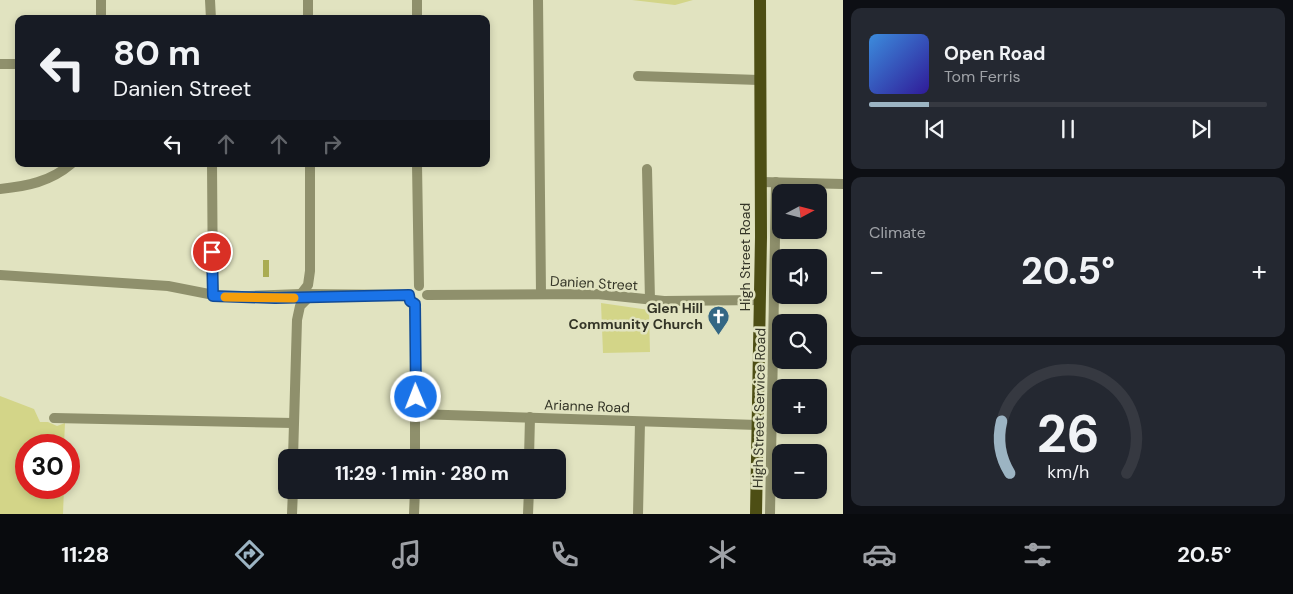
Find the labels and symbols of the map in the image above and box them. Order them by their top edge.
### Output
north arrow [772,184,828,239]
street label: High Street Road [736,203,754,311]
pin [191,231,233,273]
street label: Danien Street [550,272,638,294]
place label: Glen Hill Community Church [569,299,703,333]
church icon: Glen Hill Community Church [707,304,731,335]
street label: High Street Service Road [749,328,769,488]
position arrow [389,370,441,422]
street label: Arianne Road [544,396,630,416]
speed limit sign: 30 [15,434,80,499]

